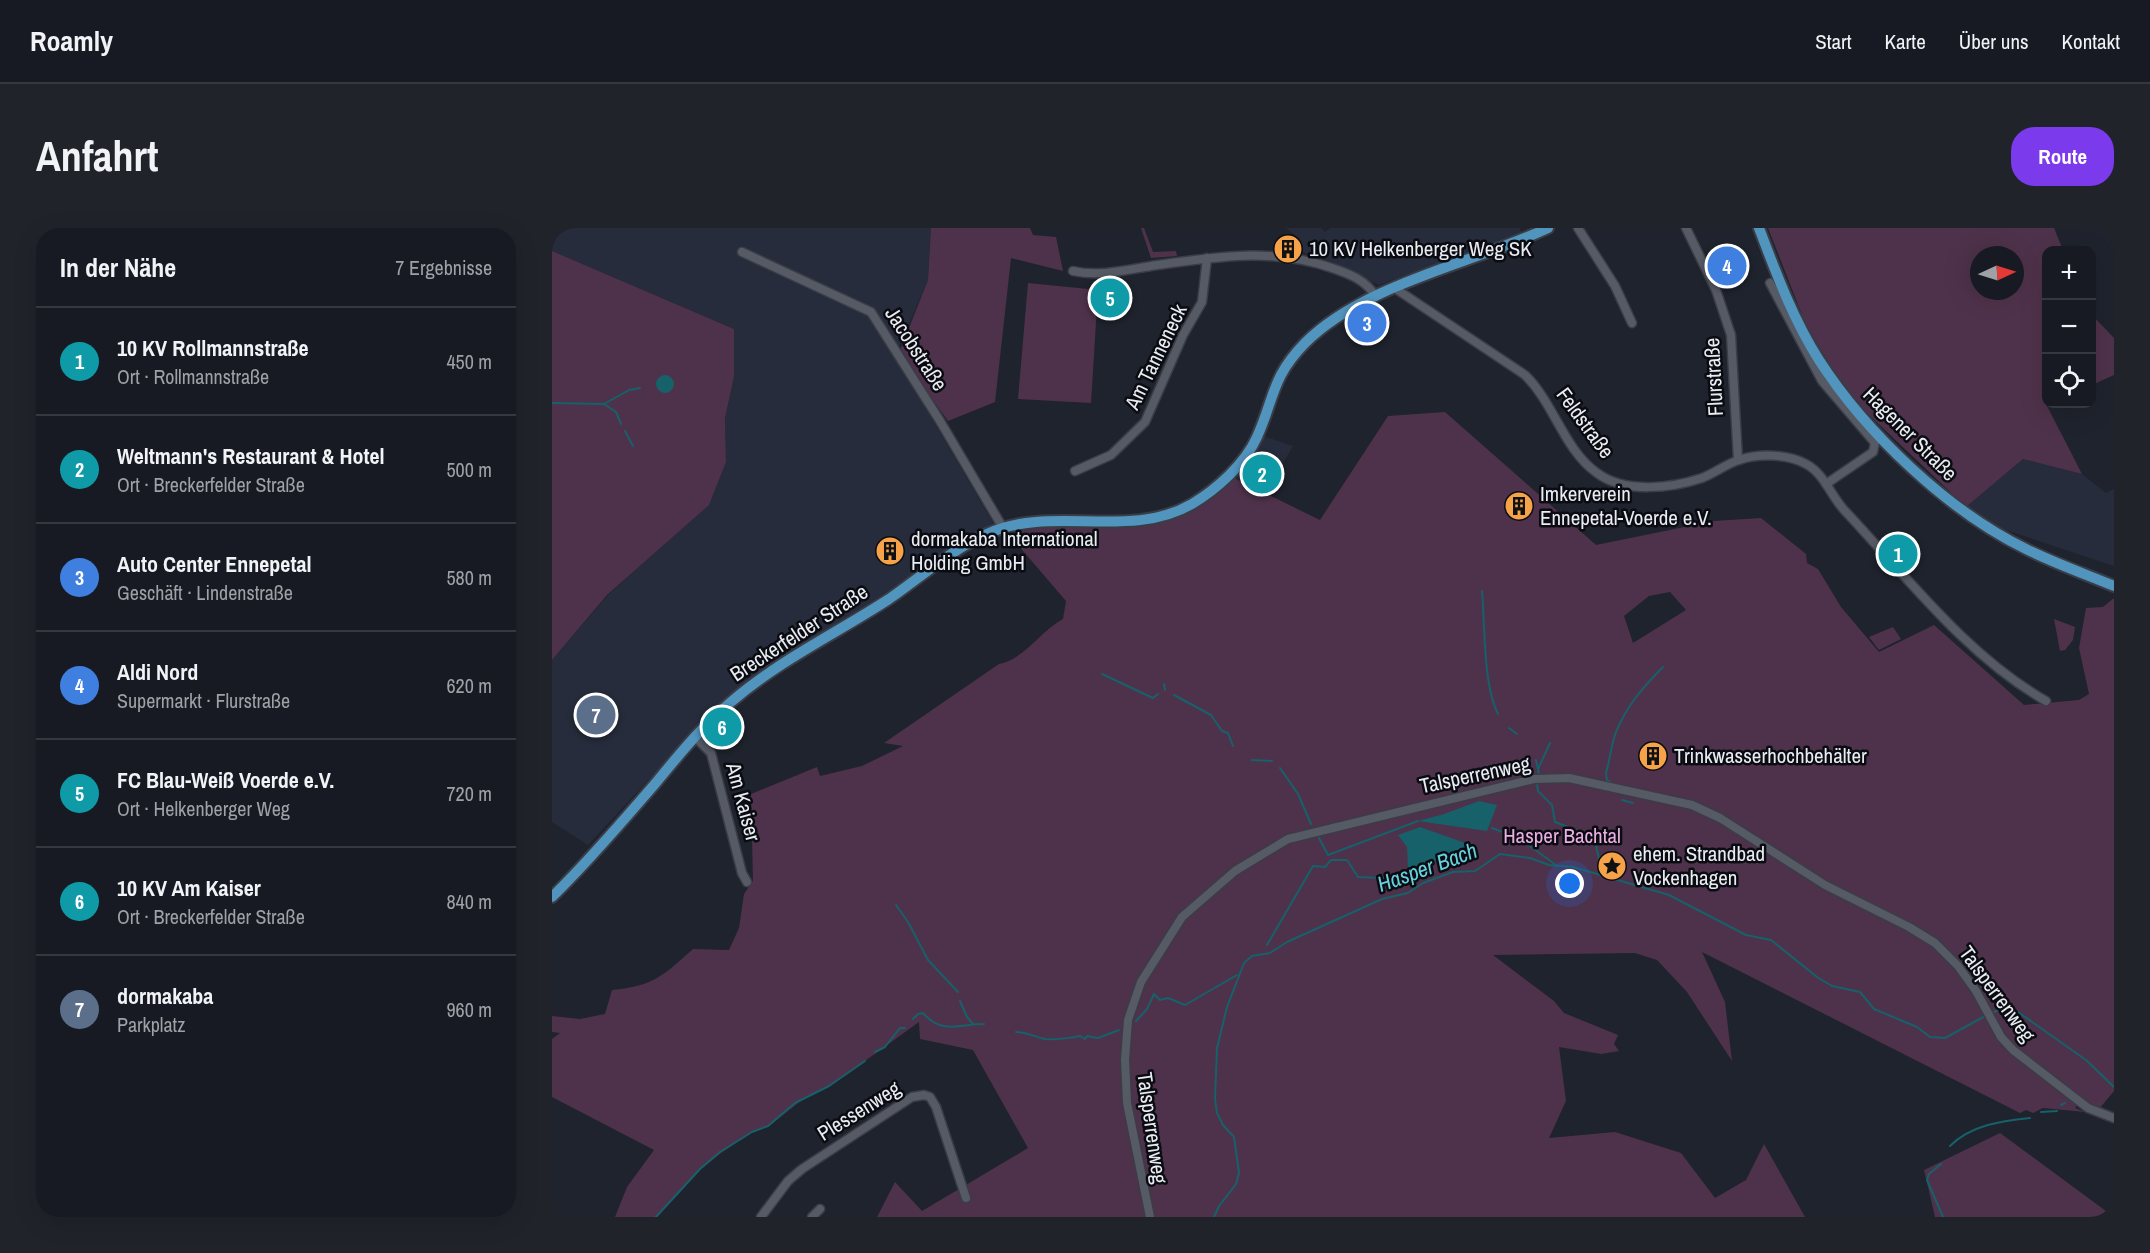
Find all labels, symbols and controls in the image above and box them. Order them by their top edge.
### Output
text: Roamly [30,22,113,60]
text: Start [1815,27,1852,56]
text: Karte [1885,27,1926,56]
text: Über uns [1959,27,2029,56]
text: Kontakt [2062,27,2120,56]
button: Route [2011,127,2114,186]
text: Anfahrt [36,128,158,184]
building icon: 10 KV Helkenberger Weg SK [1272,233,1304,265]
place label: 10 KV Helkenberger Weg SK [1309,234,1532,263]
pin: 4 [1708,243,1746,288]
north arrow [1970,246,2024,300]
map controls [2042,246,2096,408]
button: + [2042,246,2096,300]
text: In der Nähe [60,250,176,285]
text: 7 Ergebnisse [395,254,492,281]
pin: 5 [1090,276,1130,320]
street label: Am Tanneneck [1117,299,1194,415]
pin: 3 [1348,300,1386,346]
button: − [2042,300,2096,354]
street label: Jacobstraße [878,301,954,396]
text: 10 KV Rollmannstraße [117,333,309,363]
street label: Flurstraße [1697,337,1730,417]
text: 1 [75,348,84,375]
text: 450 m [446,348,492,375]
button: locate [2042,354,2096,408]
text: Ort · Rollmannstraße [117,363,269,390]
street label: Hagener Straße [1857,380,1964,487]
street label: Feldstraße [1550,381,1621,464]
text: Weltmann's Restaurant & Hotel [117,441,385,471]
pin: 2 [1242,452,1282,496]
text: 2 [75,456,84,483]
text: 500 m [446,456,492,483]
text: Ort · Breckerfelder Straße [117,471,305,498]
place label: Imkerverein Ennepetal-Voerde e.V. [1540,479,1712,532]
building icon: Imkerverein Ennepetal-Voerde e.V. [1503,490,1535,522]
place label: dormakaba International Holding GmbH [911,524,1098,577]
pin: 1 [1878,532,1918,576]
building icon: dormakaba International Holding GmbH [874,535,906,567]
text: Auto Center Ennepetal [117,549,311,579]
text: 3 [75,564,84,591]
text: 580 m [446,564,492,591]
street label: Breckerfelder Straße [724,577,873,688]
text: Geschäft · Lindenstraße [117,579,293,606]
text: Aldi Nord [117,657,198,687]
text: 4 [75,672,84,699]
text: 620 m [446,672,492,699]
text: Supermarkt · Flurstraße [117,687,290,714]
pin: 7 [576,692,615,738]
pin: 6 [702,704,742,750]
building icon: Trinkwasserhochbehälter [1637,740,1669,772]
place label: Trinkwasserhochbehälter [1674,741,1867,770]
street label: Talsperrenweg [1417,749,1533,800]
street label: Am Kaiser [719,758,768,845]
text: FC Blau-Weiß Voerde e.V. [117,765,334,795]
text: 5 [75,780,84,807]
text: 720 m [446,780,492,807]
text: Ort · Helkenberger Weg [117,795,290,822]
park label: Hasper Bachtal [1503,821,1621,850]
water label: Hasper Bach [1373,835,1481,899]
place label: ehem. Strandbad Vockenhagen [1633,839,1765,892]
place icon: ehem. Strandbad Vockenhagen [1596,850,1628,882]
your location [1555,869,1584,898]
text: 10 KV Am Kaiser [117,873,261,903]
text: 6 [75,888,84,915]
text: 840 m [446,888,492,915]
text: Ort · Breckerfelder Straße [117,903,305,930]
street label: Talsperrenweg [1953,940,2042,1048]
text: dormakaba [117,981,213,1011]
text: 7 [75,996,84,1023]
text: 960 m [446,996,492,1023]
text: Parkplatz [117,1011,185,1038]
street label: Talsperrenweg [1130,1070,1175,1186]
street label: Plessenweg [812,1073,906,1147]

